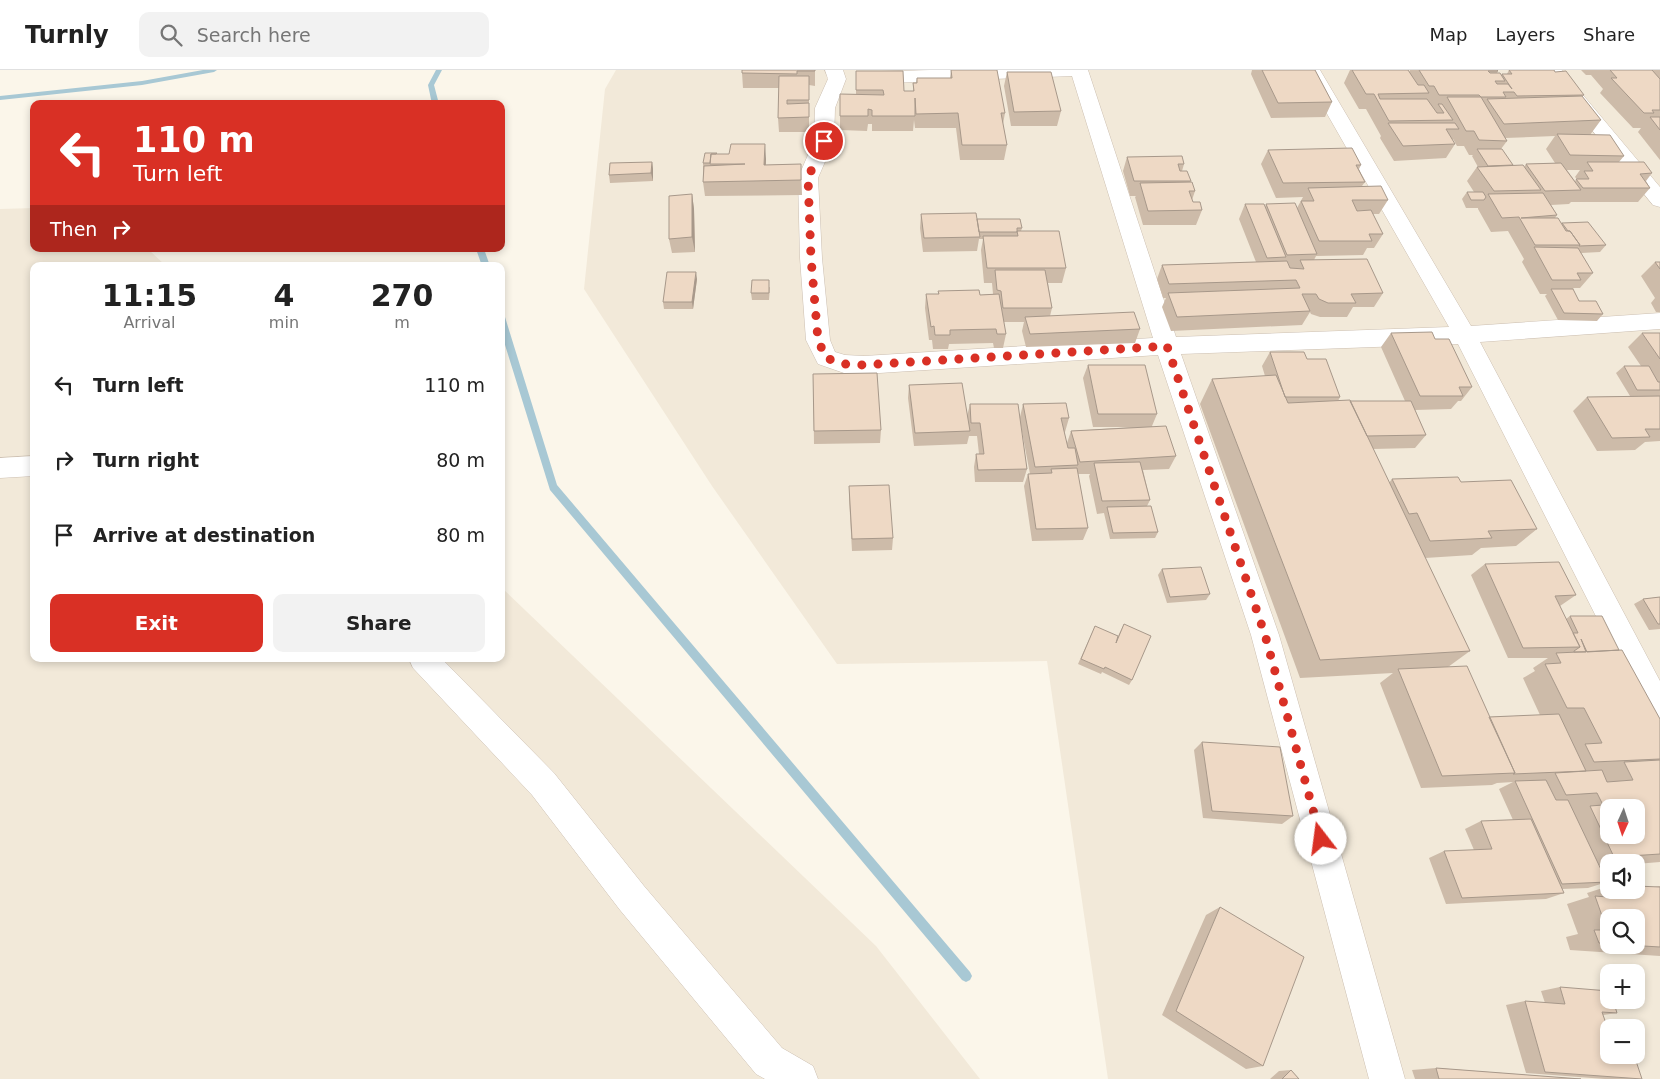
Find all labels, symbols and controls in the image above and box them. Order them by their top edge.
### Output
search box [139,12,489,57]
text: Turnly [25,21,109,49]
icon: search [157,21,185,49]
text: Search here [197,24,311,46]
text: Map [1429,24,1467,45]
text: Layers [1495,24,1555,45]
text: Share [1583,24,1635,45]
icon: left [50,120,115,185]
text: 110 m [133,120,255,160]
pin [803,120,845,162]
icon: arrive [810,127,838,155]
text: Turn left [133,161,222,186]
icon: right [107,215,135,243]
text: Then [50,218,97,240]
text: 11:15 [102,278,197,313]
text: 4 [273,278,294,313]
text: 270 [371,278,433,313]
text: Arrival [123,313,175,332]
text: min [269,313,299,332]
text: m [394,313,410,332]
icon: left [50,371,78,399]
text: Turn left [93,374,184,396]
text: 110 m [424,374,485,396]
icon: right [50,446,78,474]
text: Turn right [93,449,199,471]
text: 80 m [436,449,485,471]
icon: arrive [50,521,78,549]
text: Arrive at destination [93,524,315,546]
text: 80 m [436,524,485,546]
button: Exit [50,594,263,652]
button: Share [273,594,485,652]
north arrow [1600,799,1645,844]
map controls [1600,799,1645,1064]
position arrow [1294,812,1346,864]
button: sound [1600,854,1645,899]
button: search [1600,909,1645,954]
button: + [1600,964,1645,1009]
button: − [1600,1019,1645,1064]

